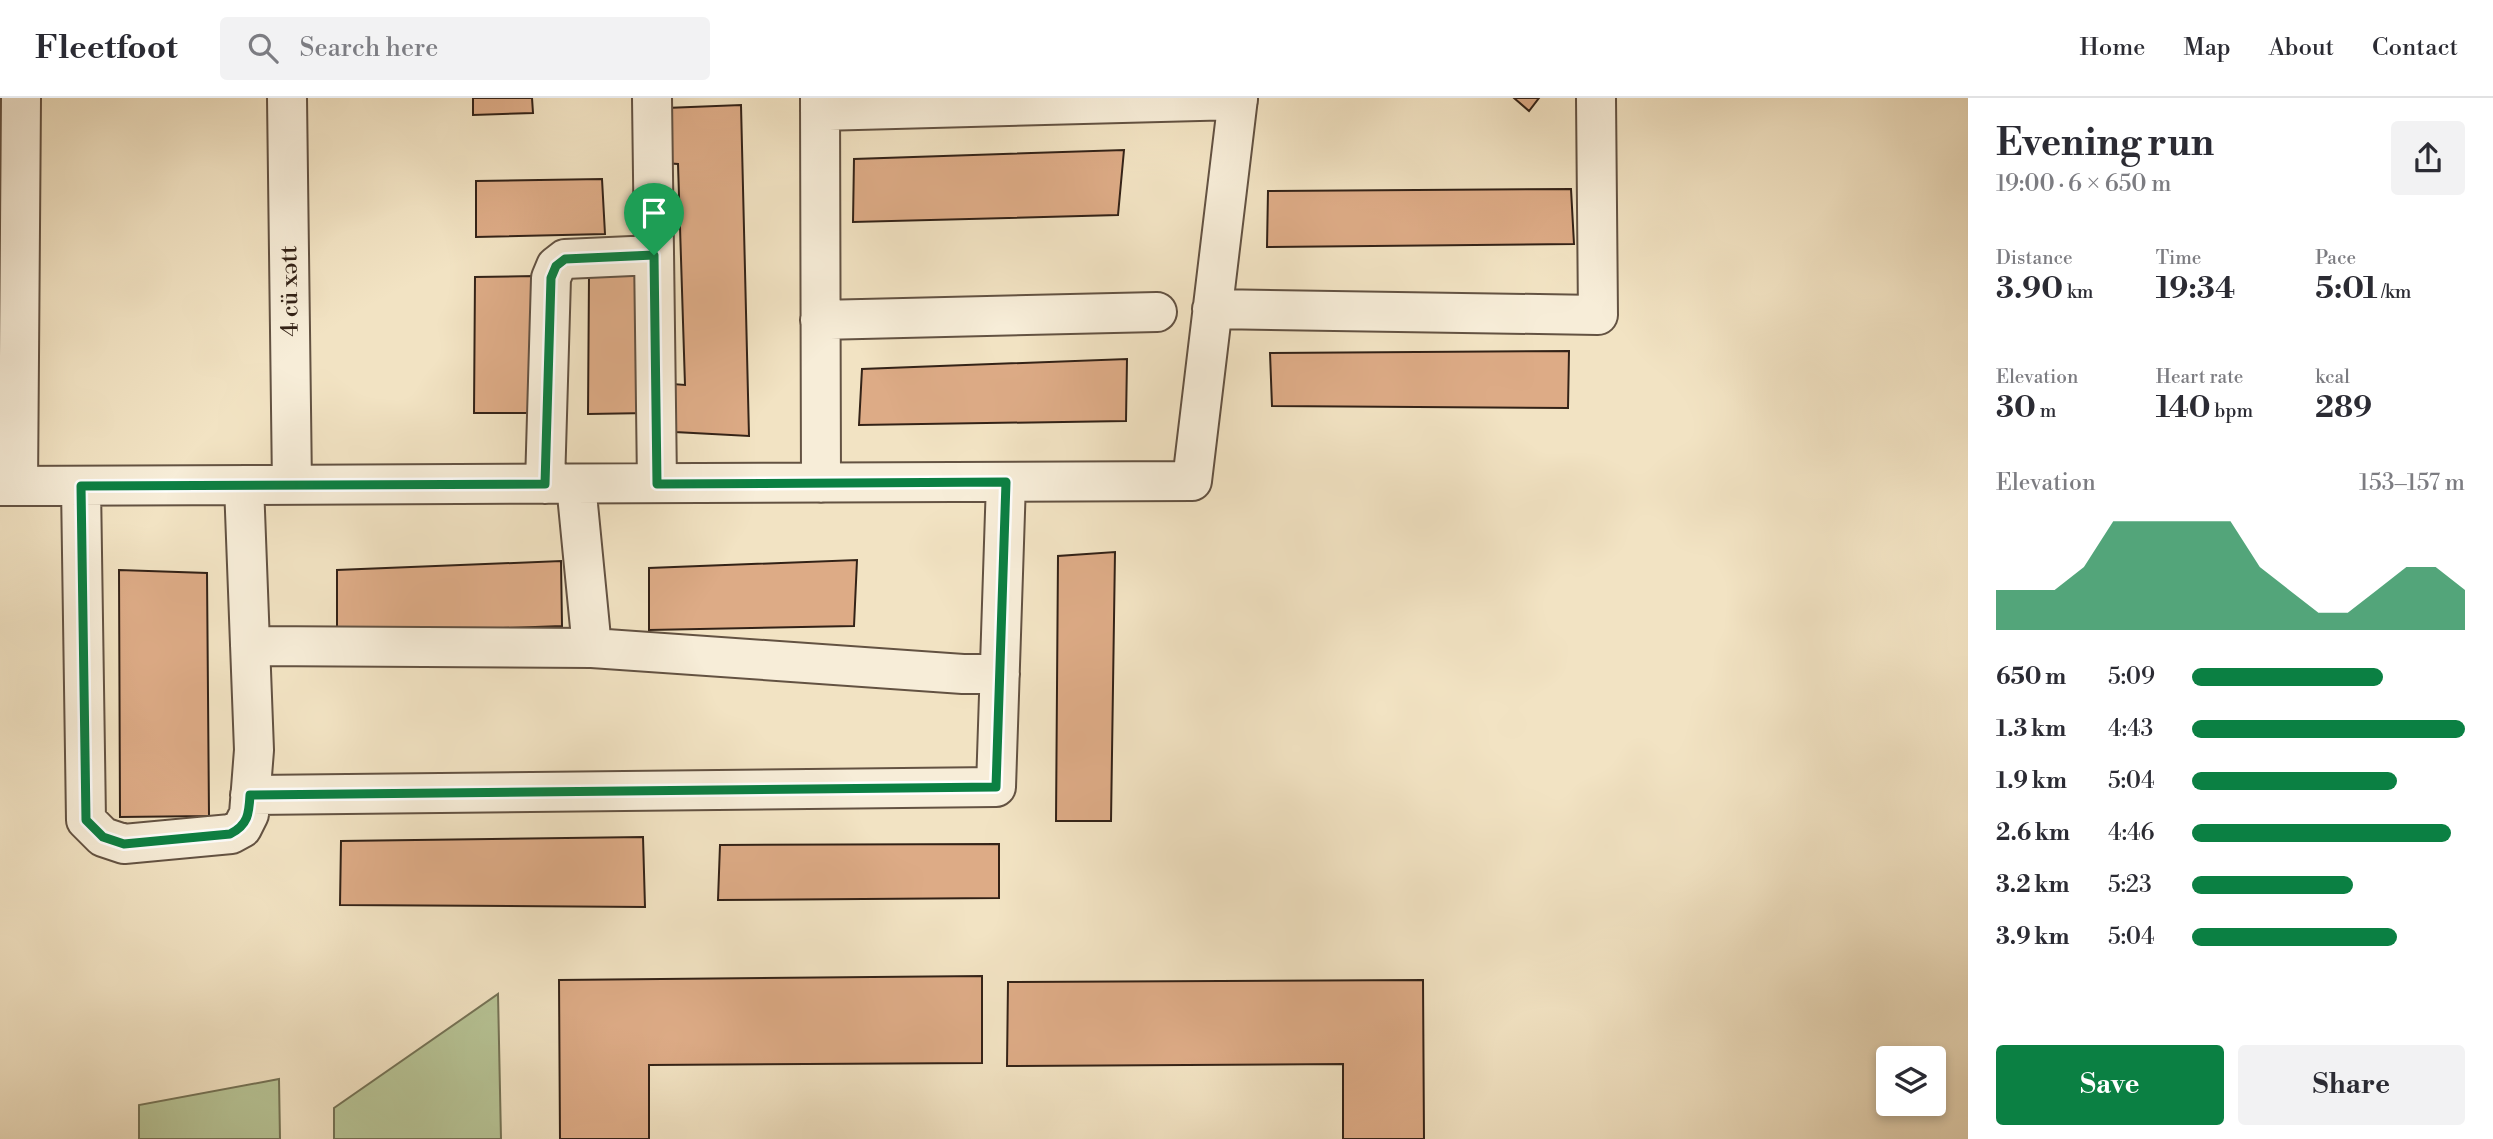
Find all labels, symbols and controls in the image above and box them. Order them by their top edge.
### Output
search box [220,17,710,80]
text: Fleetfoot [35,28,178,69]
icon: search [244,29,282,67]
text: Search here [300,32,438,64]
text: Home [2080,33,2145,63]
text: Map [2183,33,2231,63]
text: About [2269,33,2334,63]
text: Contact [2372,33,2458,63]
text: Evening run [1996,120,2214,167]
button: share [2391,121,2465,195]
text: 19:00 · 6 × 650 m [1996,170,2171,198]
pin [624,183,684,255]
icon: arrive [635,194,673,232]
street label: 4 cü xətt [274,245,306,337]
text: Distance [1996,246,2073,270]
text: Time [2156,246,2201,270]
text: Pace [2315,246,2356,270]
text: 3.90 [1996,270,2063,308]
text: 19:34 [2156,270,2235,308]
text: 5:01 [2315,270,2377,308]
text: km [2063,280,2093,304]
text: /km [2377,280,2412,304]
text: Elevation [1996,365,2078,389]
text: Heart rate [2156,365,2243,389]
text: kcal [2315,365,2350,389]
text: 30 [1996,389,2036,427]
text: 140 [2156,389,2211,427]
text: 289 [2315,389,2372,427]
text: m [2036,399,2056,423]
text: bpm [2211,399,2253,423]
text: Elevation [1996,469,2096,497]
text: 153–157 m [2359,469,2465,497]
text: 650 m [1996,663,2066,691]
text: 5:09 [2108,663,2155,691]
text: 1.3 km [1996,715,2066,743]
text: 4:43 [2108,715,2153,743]
text: 1.9 km [1996,767,2067,795]
text: 5:04 [2108,767,2155,795]
text: 2.6 km [1996,819,2070,847]
text: 4:46 [2108,819,2155,847]
text: 3.2 km [1996,871,2069,899]
text: 5:23 [2108,871,2152,899]
text: 3.9 km [1996,923,2069,951]
text: 5:04 [2108,923,2155,951]
button: Save [1996,1045,2224,1125]
button: Share [2238,1045,2465,1125]
map controls [1876,1046,1946,1116]
button: layers [1876,1046,1946,1116]

